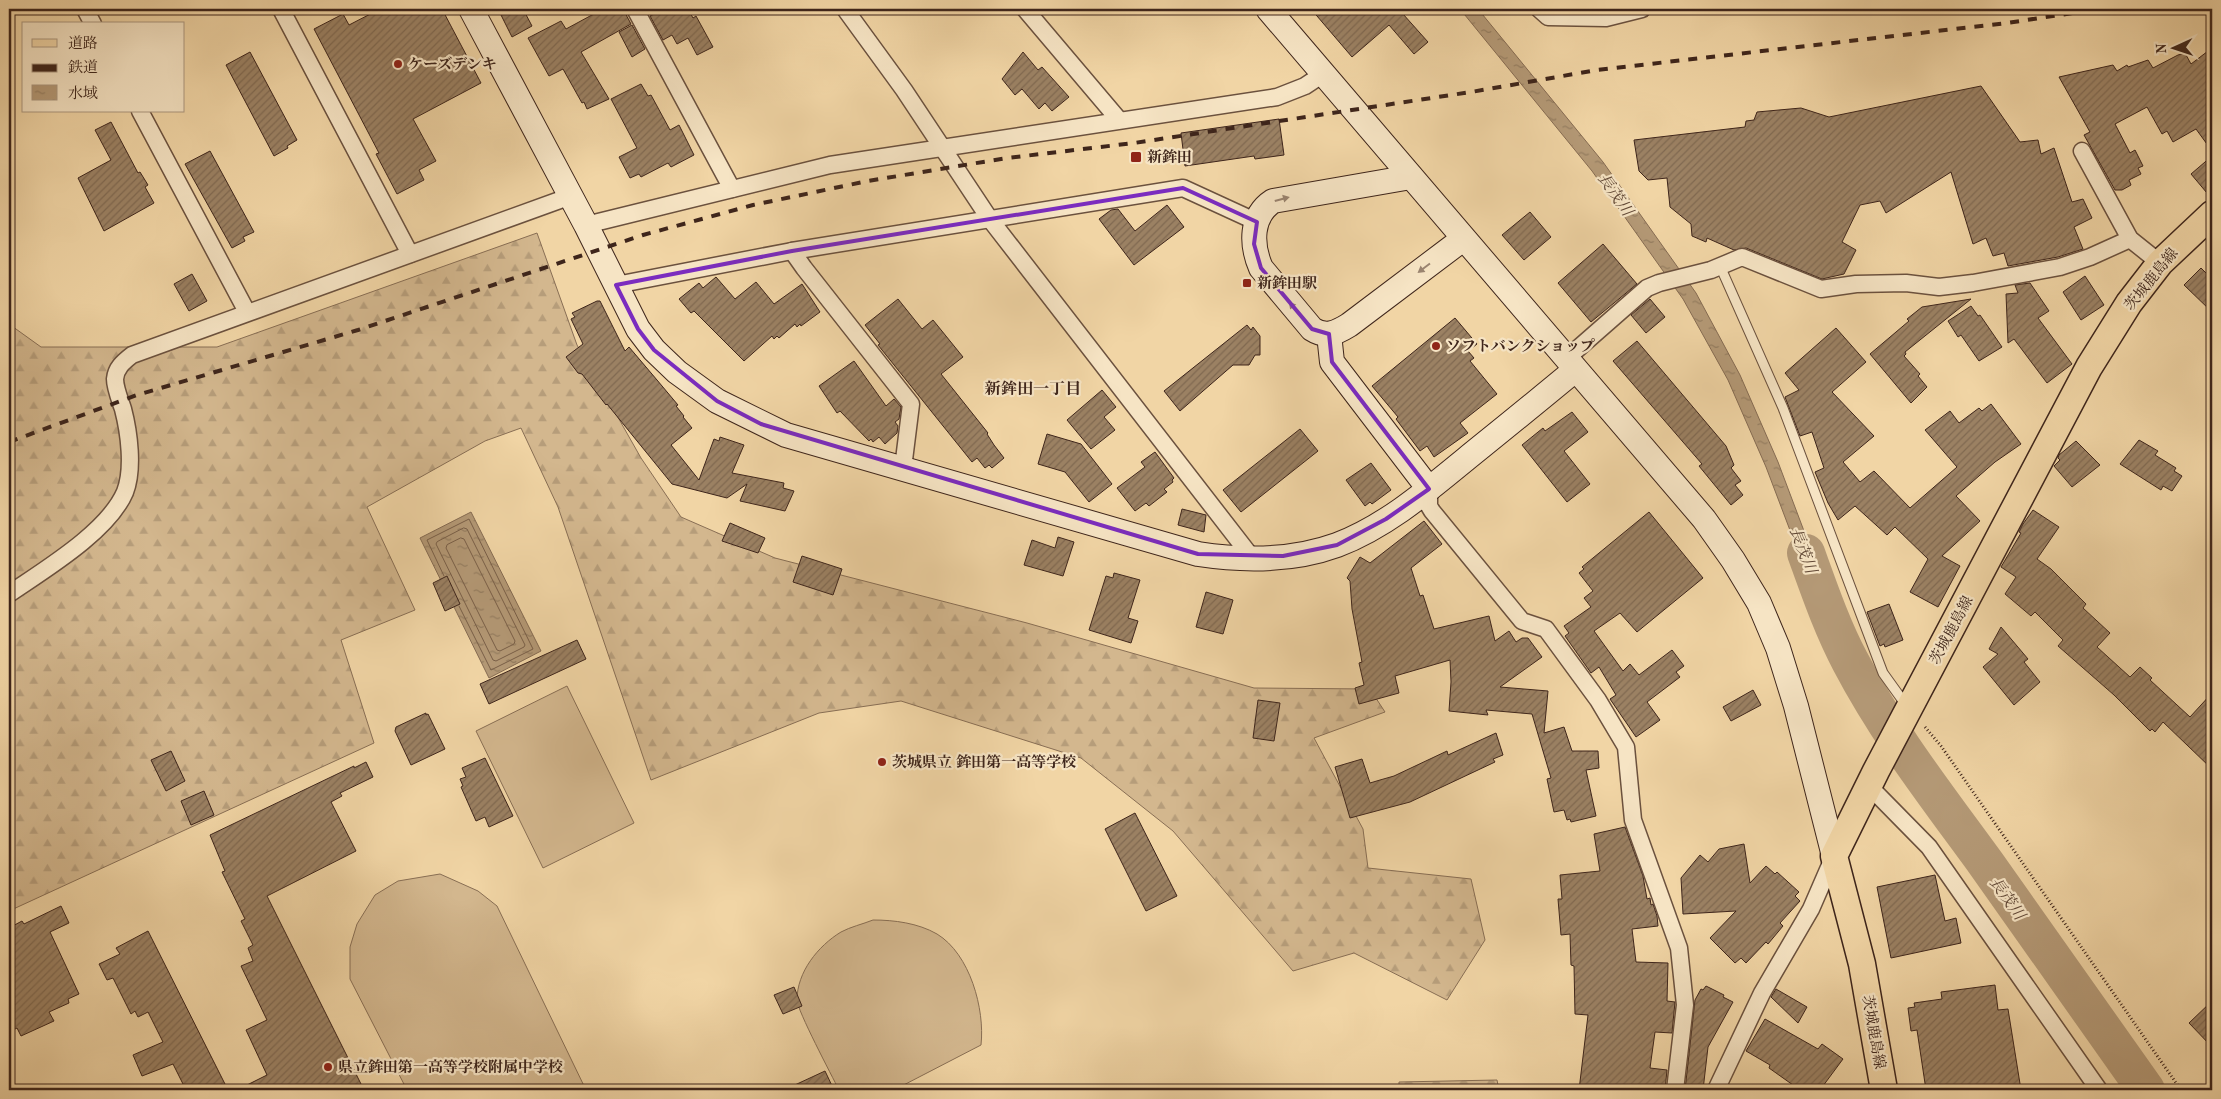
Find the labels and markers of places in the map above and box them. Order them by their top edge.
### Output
place label: ケーズデンキ [408,56,497,73]
marker: ケーズデンキ [392,58,404,70]
place label: 新鉾田 [1147,149,1192,166]
marker: 新鉾田 [1129,150,1143,164]
place label: 新鉾田駅 [1257,275,1317,292]
marker: 新鉾田駅 [1241,277,1253,289]
place label: ソフトバンクショップ [1446,338,1595,355]
marker: ソフトバンクショップ [1430,340,1442,352]
place label: 茨城県立 鉾田第一高等学校 [892,754,1076,771]
marker: 茨城県立 鉾田第一高等学校 [876,756,888,768]
place label: 県立鉾田第一高等学校附属中学校 [338,1059,563,1076]
marker: 県立鉾田第一高等学校附属中学校 [322,1061,334,1073]

